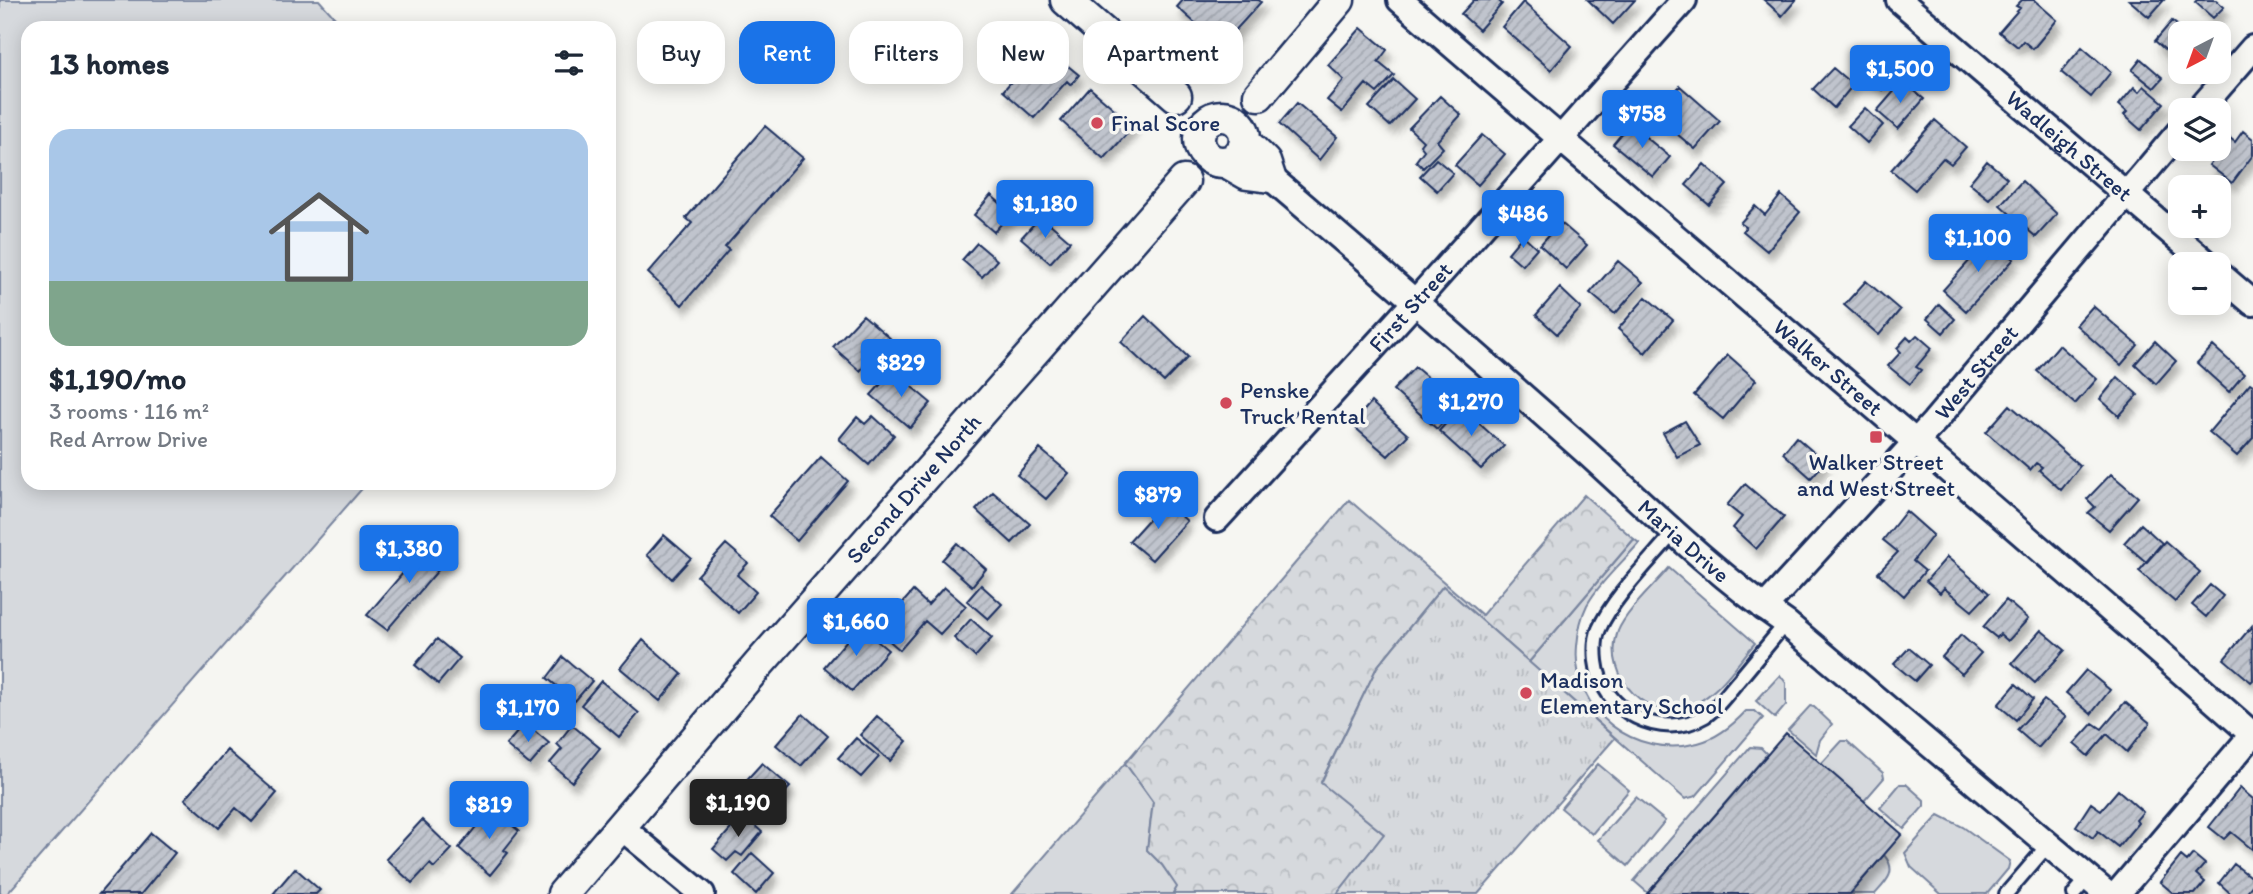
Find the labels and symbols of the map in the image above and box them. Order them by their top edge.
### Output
north arrow [2168,21,2231,84]
pin: $1,500 [1843,46,1957,105]
street label: Wadleigh Street [2000,84,2138,207]
pin: $758 [1601,90,1683,150]
place label: Final Score [1111,109,1220,137]
marker: Final Score [1089,115,1105,131]
pin: $1,180 [988,180,1102,240]
pin: $486 [1482,190,1564,250]
pin: $1,100 [1921,215,2035,274]
street label: First Street [1362,256,1458,358]
street label: Walker Street [1768,313,1889,422]
street label: West Street [1928,319,2024,425]
pin: $829 [860,340,942,399]
place label: Penske Truck Rental [1240,376,1366,430]
pin: $1,270 [1414,378,1528,438]
marker: Penske Truck Rental [1218,395,1234,411]
street label: Second Drive North [840,408,987,569]
marker: Walker Street and West Street [1868,429,1884,445]
place label: Walker Street and West Street [1797,448,1955,502]
pin: $879 [1117,472,1199,531]
street label: Maria Drive [1632,493,1735,589]
pin: $1,380 [352,526,466,585]
pin: $1,660 [799,598,913,658]
place label: Madison Elementary School [1540,666,1724,720]
pin: $1,170 [471,684,585,744]
marker: Madison Elementary School [1518,685,1534,701]
pin: $1,190 [681,780,795,839]
pin: $819 [448,782,530,841]

